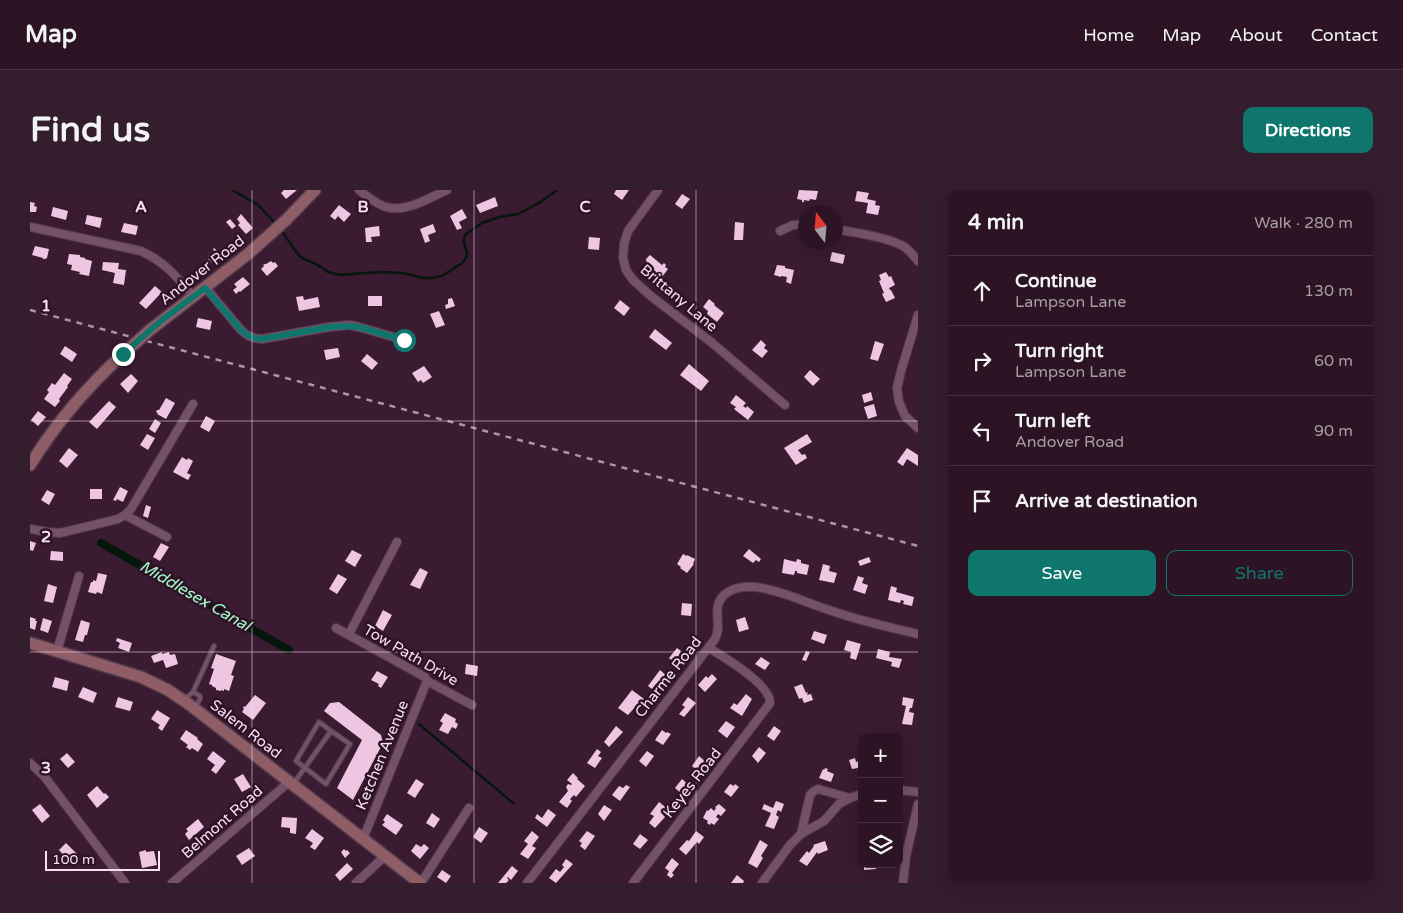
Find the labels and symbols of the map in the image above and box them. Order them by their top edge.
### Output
text: A [135,197,147,217]
text: B [357,197,369,217]
text: C [579,197,591,217]
north arrow [798,205,843,250]
street label: Andover Road [156,231,248,309]
street label: Brittany Lane [637,260,721,336]
text: 1 [41,296,51,316]
route start [393,329,416,352]
route end [112,343,135,366]
text: 2 [41,527,51,547]
water label: Middlesex Canal [136,556,256,637]
street label: Tow Path Drive [360,621,462,689]
street label: Charme Road [631,633,705,721]
street label: Salem Road [207,696,285,762]
street label: Ketchen Avenue [352,698,412,812]
street label: Keyes Road [659,744,725,822]
text: 3 [41,758,51,778]
street label: Belmont Road [178,782,266,862]
scale bar [45,848,160,871]

